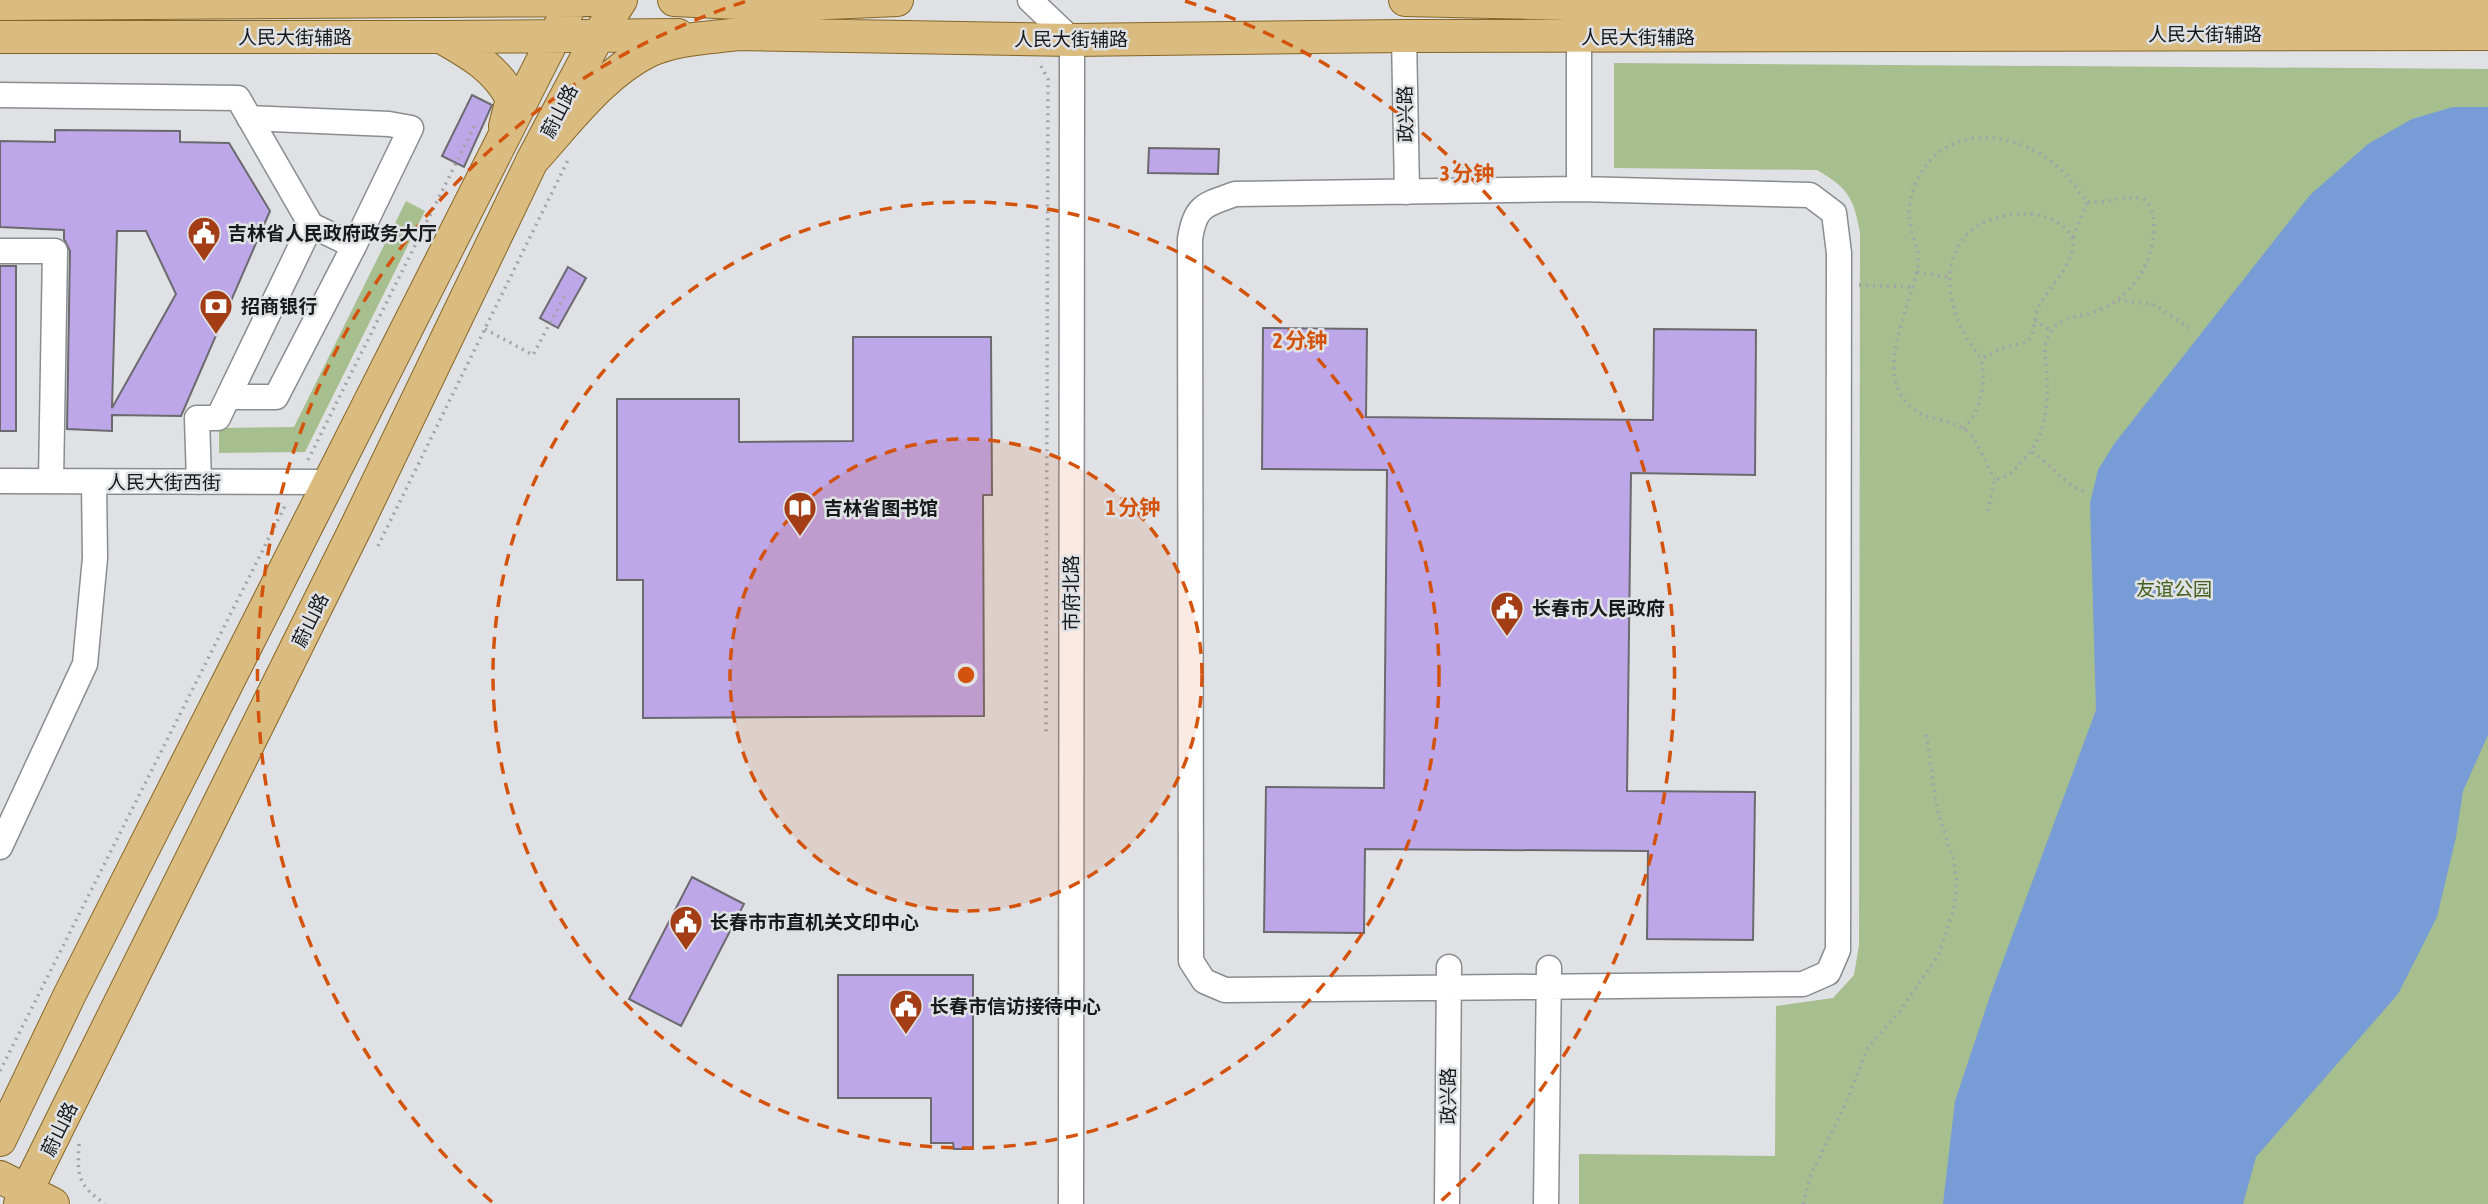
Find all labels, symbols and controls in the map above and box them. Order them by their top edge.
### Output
street label: 人民大街辅路 [2148,23,2262,45]
street label: 人民大街辅路 [238,26,352,48]
street label: 人民大街辅路 [1581,26,1695,48]
street label: 人民大街辅路 [1014,28,1128,50]
street label: 蔚山路 [536,81,582,141]
street label: 政兴路 [1394,85,1416,143]
text: 3 分钟 [1440,161,1494,185]
public building icon: 吉林省人民政府政务大厅 [185,214,223,263]
place label: 吉林省人民政府政务大厅 [228,222,437,244]
bank icon: 招商银行 [197,287,235,336]
place label: 招商银行 [241,295,317,317]
text: 2 分钟 [1273,328,1327,352]
street label: 人民大街西街 [107,471,221,493]
library icon: 吉林省图书馆 [781,489,819,538]
text: 1 分钟 [1106,495,1160,519]
place label: 吉林省图书馆 [824,497,938,519]
street label: 市府北路 [1060,555,1082,631]
park label: 友谊公园 [2136,578,2212,600]
public building icon: 长春市人民政府 [1488,589,1526,638]
street label: 蔚山路 [288,590,332,650]
place label: 长春市人民政府 [1532,597,1665,619]
centre of rings [954,663,978,687]
public building icon: 长春市市直机关文印中心 [667,903,705,952]
place label: 长春市市直机关文印中心 [710,911,919,933]
public building icon: 长春市信访接待中心 [887,987,925,1036]
place label: 长春市信访接待中心 [930,995,1101,1017]
street label: 政兴路 [1437,1067,1459,1125]
street label: 蔚山路 [37,1099,81,1159]

